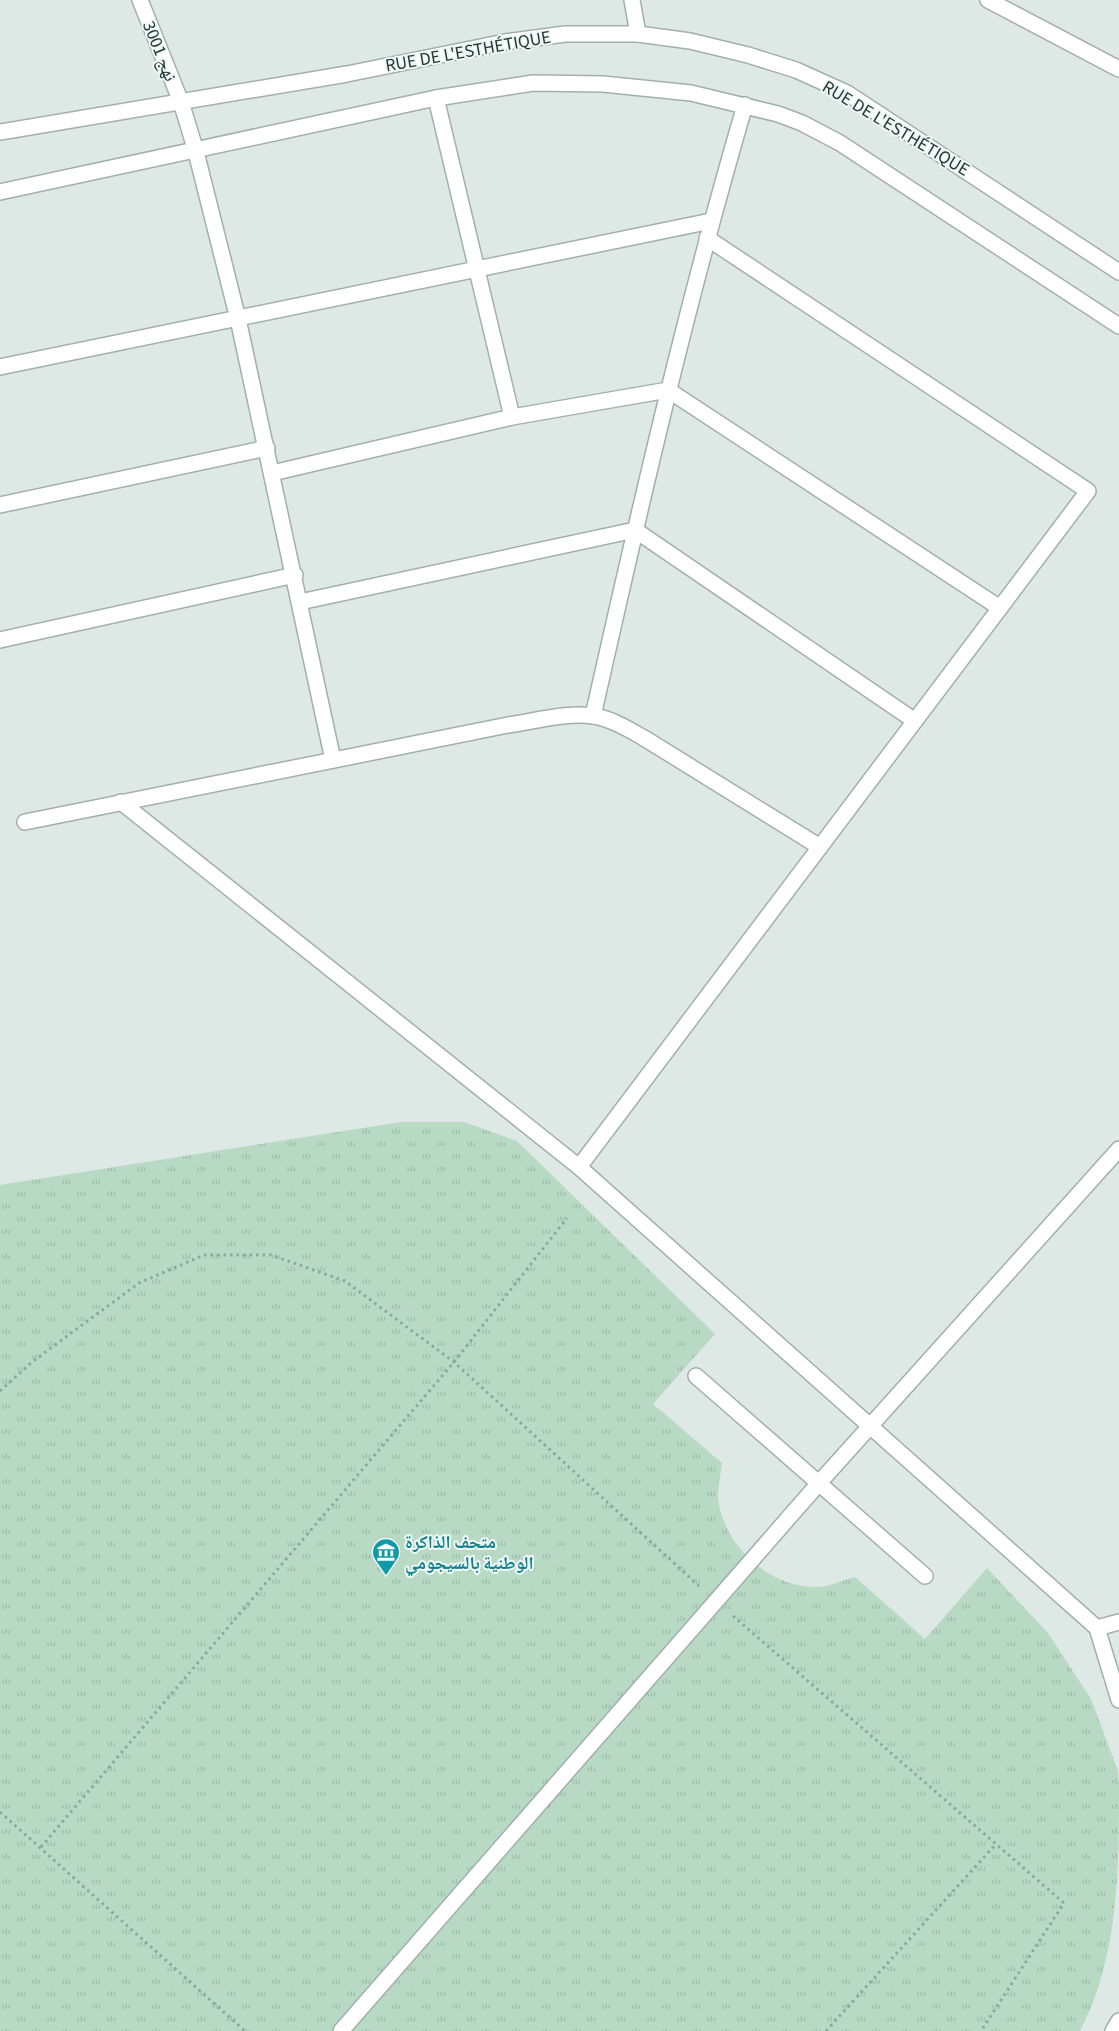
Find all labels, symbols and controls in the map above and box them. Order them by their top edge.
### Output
street label: نهج 3001 [136,17,183,85]
street label: RUE DE L'ESTHÉTIQUE [383,25,553,78]
street label: RUE DE L'ESTHÉTIQUE [817,75,974,182]
place label: متحف الذاكرة الوطنية بالسيجومي [405,1530,534,1577]
museum icon: متحف الذاكرة الوطنية بالسيجومي [371,1537,401,1576]

